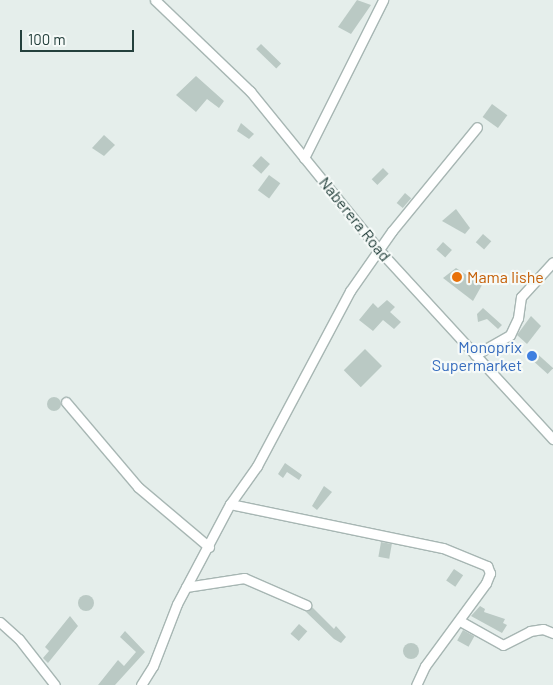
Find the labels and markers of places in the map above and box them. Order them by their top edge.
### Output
place label: Mama lishe [467,267,544,287]
marker: Mama lishe [451,271,463,283]
place label: Monoprix Supermarket [432,337,522,375]
marker: Monoprix Supermarket [526,350,538,362]

